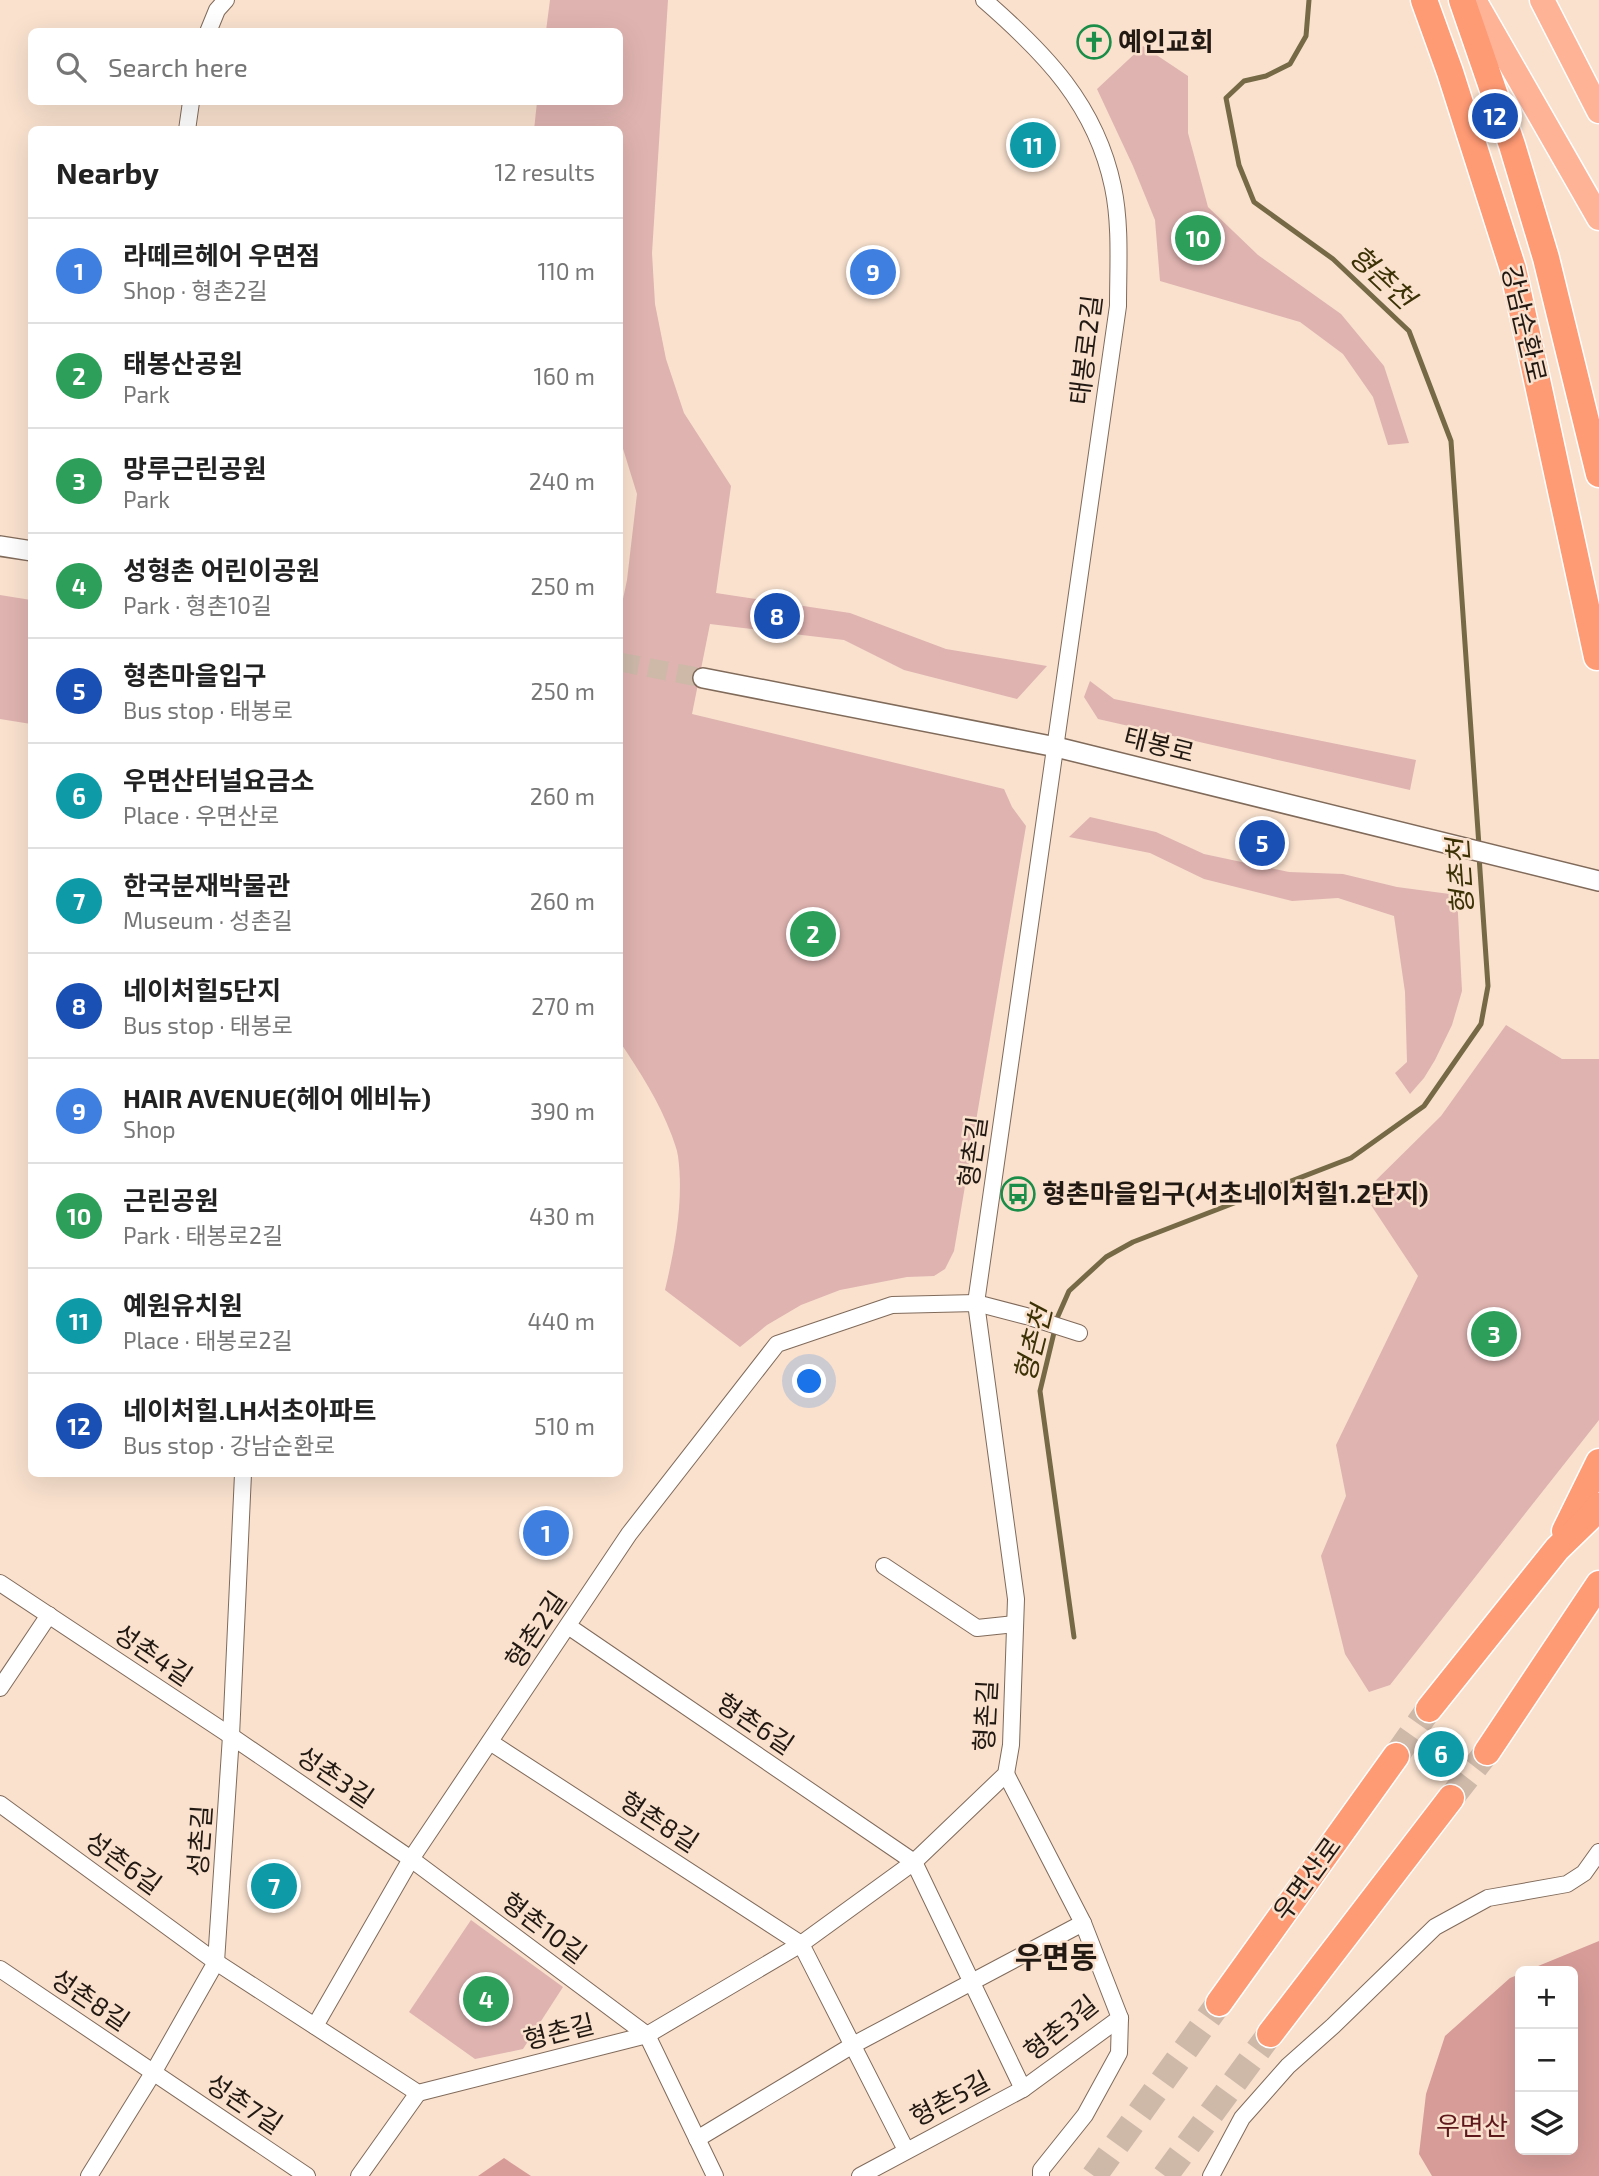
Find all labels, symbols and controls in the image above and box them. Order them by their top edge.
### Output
church icon: 예인교회 [1075,23,1113,61]
place label: 예인교회 [1118,25,1214,56]
search box [28,28,623,105]
icon: search [52,48,90,86]
text: Search here [108,51,248,82]
pin: 12 [1472,90,1518,142]
pin: 11 [1010,119,1056,171]
text: Nearby [56,154,159,190]
text: 12 results [495,158,595,186]
pin: 10 [1175,212,1221,264]
water label: 형촌천 [1343,237,1425,317]
text: 라떼르헤어 우면점 [123,239,320,270]
pin: 9 [850,246,896,298]
text: 1 [74,257,84,285]
text: 110 m [538,257,595,285]
street label: 강남순환로 [1497,262,1554,385]
text: Shop · 형촌2길 [123,276,268,304]
street label: 태봉로2길 [1062,293,1107,406]
text: 태봉산공원 [123,347,243,378]
text: 2 [72,362,86,390]
text: 160 m [534,362,595,390]
text: Park [123,380,170,408]
text: 망루근린공원 [123,452,267,483]
text: 3 [72,467,86,495]
text: 240 m [529,467,595,495]
text: Park [123,485,170,513]
text: 성형촌 어린이공원 [123,554,320,585]
text: 4 [72,572,86,600]
text: 250 m [531,572,595,600]
pin: 8 [754,590,800,642]
text: Park · 형촌10길 [123,591,272,619]
text: 형촌마을입구 [123,659,267,690]
text: 5 [73,677,85,705]
text: 250 m [531,677,595,705]
text: Bus stop · 태봉로 [123,696,293,724]
street label: 태봉로 [1121,720,1198,767]
text: 우면산터널요금소 [123,764,314,795]
text: 6 [72,782,86,810]
text: 260 m [530,782,595,810]
text: Place · 우면산로 [123,801,280,829]
pin: 5 [1239,817,1285,869]
water label: 형촌천 [1439,834,1479,917]
text: 한국분재박물관 [123,869,290,900]
text: 7 [73,887,85,915]
text: 260 m [530,887,595,915]
text: Museum · 성촌길 [123,906,293,934]
pin: 2 [790,908,836,960]
text: 네이처힐5단지 [123,974,281,1005]
text: 8 [72,992,86,1020]
text: 270 m [531,992,595,1020]
text: Bus stop · 태봉로 [123,1011,293,1039]
text: HAIR AVENUE(헤어 에비뉴) [123,1082,431,1113]
text: 9 [72,1097,86,1125]
text: 390 m [530,1097,595,1125]
street label: 형촌길 [951,1114,992,1189]
text: Shop [123,1115,176,1143]
bus stop icon: 형촌마을입구(서초네이처힐1.2단지) [999,1175,1037,1213]
place label: 형촌마을입구(서초네이처힐1.2단지) [1042,1177,1429,1208]
text: 근린공원 [123,1184,219,1215]
text: 10 [67,1202,91,1230]
text: 430 m [529,1202,595,1230]
text: Park · 태봉로2길 [123,1221,283,1249]
text: 예원유치원 [123,1289,243,1320]
water label: 형촌천 [1006,1299,1059,1385]
text: 11 [69,1307,89,1335]
text: 440 m [528,1307,595,1335]
pin: 3 [1471,1308,1517,1360]
text: Place · 태봉로2길 [123,1326,293,1354]
your location [792,1364,826,1398]
text: 네이처힐.LH서초아파트 [123,1394,377,1425]
text: 12 [67,1412,91,1440]
text: 510 m [534,1412,595,1440]
text: Bus stop · 강남순환로 [123,1431,336,1459]
pin: 1 [523,1507,569,1559]
street label: 형촌2길 [498,1585,572,1674]
street label: 성촌4길 [109,1616,199,1691]
street label: 형촌길 [967,1679,1002,1753]
street label: 형촌6길 [711,1686,800,1760]
pin: 6 [1418,1728,1464,1780]
street label: 성촌3길 [291,1739,380,1813]
street label: 형촌8길 [615,1784,705,1858]
street label: 성촌길 [181,1804,216,1878]
street label: 성촌6길 [80,1824,168,1900]
street label: 우면산로 [1265,1830,1346,1926]
pin: 7 [251,1860,297,1912]
street label: 형촌10길 [497,1885,593,1969]
district label: 우면동 [1015,1938,1097,1974]
street label: 성촌8길 [46,1961,136,2036]
map controls [1515,1966,1578,2155]
button: + [1515,1966,1578,2029]
pin: 4 [463,1973,509,2025]
street label: 형촌3길 [1017,1988,1103,2066]
street label: 형촌길 [520,2007,597,2054]
button: − [1515,2029,1578,2092]
street label: 형촌5길 [904,2064,994,2131]
street label: 성촌7길 [201,2066,289,2139]
button: layers [1515,2092,1578,2155]
park label: 우면산 [1436,2109,1508,2140]

